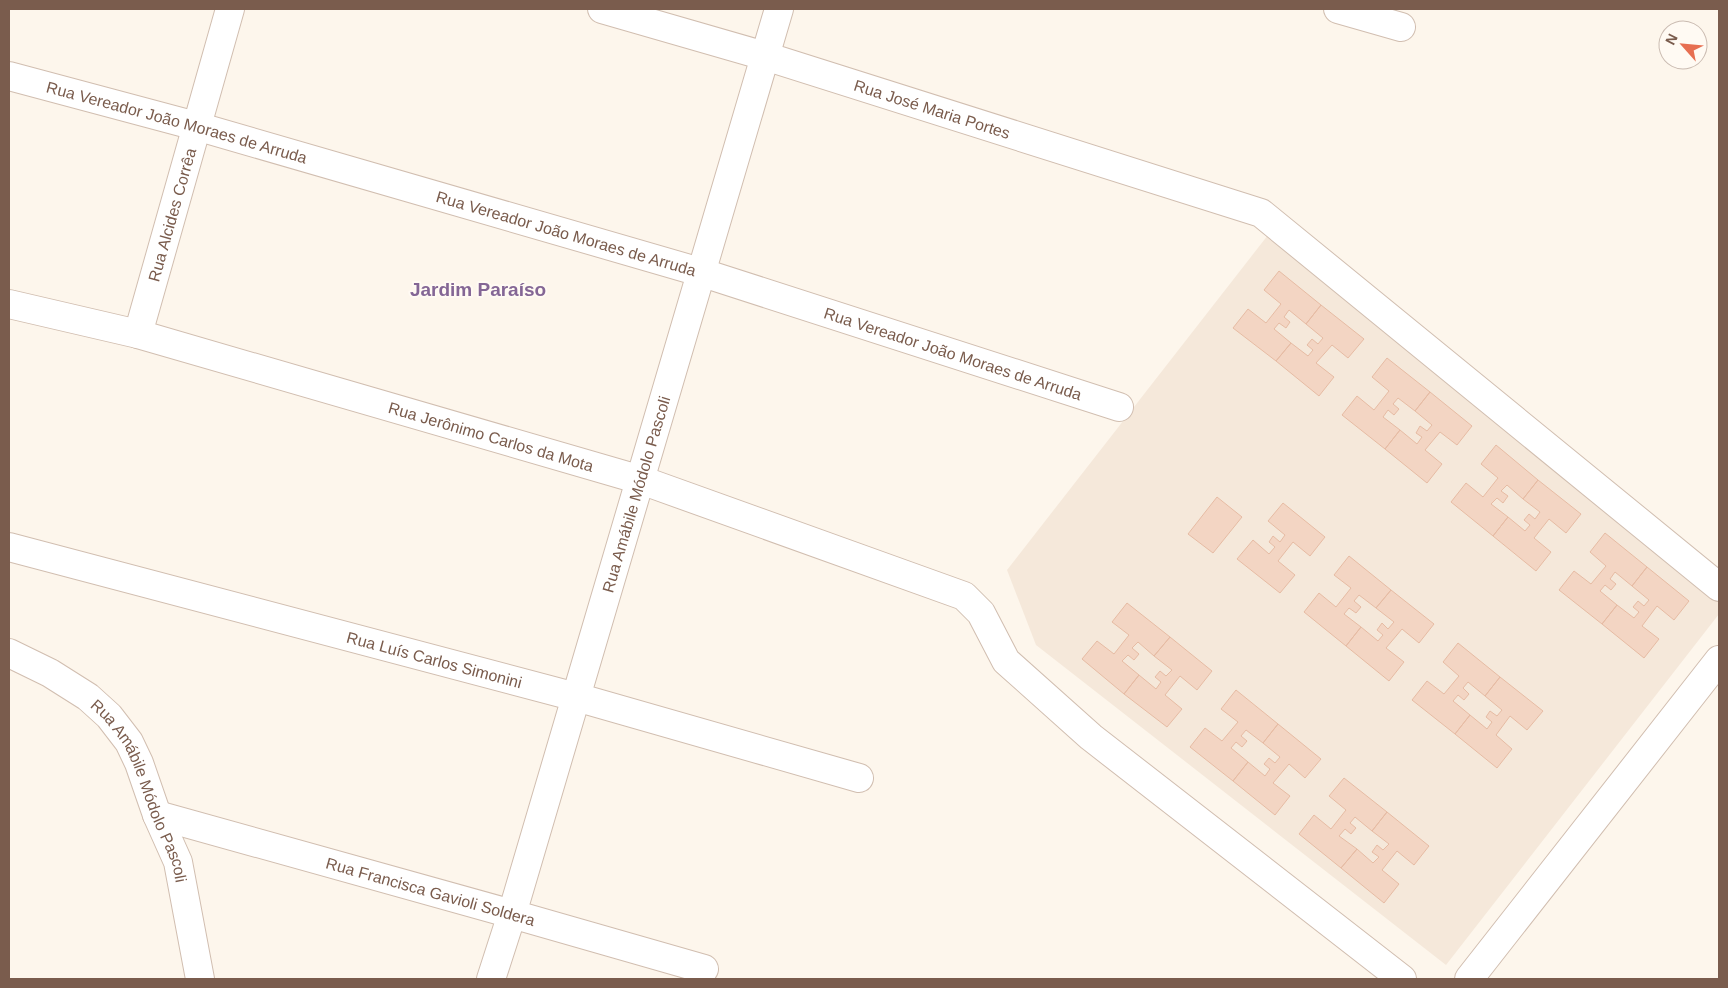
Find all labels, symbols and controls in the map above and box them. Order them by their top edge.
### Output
north arrow [1658,20,1708,70]
text: N [1662,31,1681,47]
street label: Rua José Maria Portes [852,76,1012,142]
street label: Rua Vereador João Moraes de Arruda [45,78,309,166]
street label: Rua Alcides Corrêa [145,146,199,283]
street label: Rua Vereador João Moraes de Arruda [434,188,698,279]
district label: Jardim Paraíso [410,279,546,300]
street label: Rua Vereador João Moraes de Arruda [822,304,1084,403]
street label: Rua Amábile Módolo Pascoli [599,394,673,594]
street label: Rua Jerônimo Carlos da Mota [386,399,596,474]
street label: Rua Luís Carlos Simonini [345,628,524,691]
street label: Rua Amábile Módolo Pascoli [88,696,190,884]
street label: Rua Francisca Gavioli Soldera [324,854,537,929]

